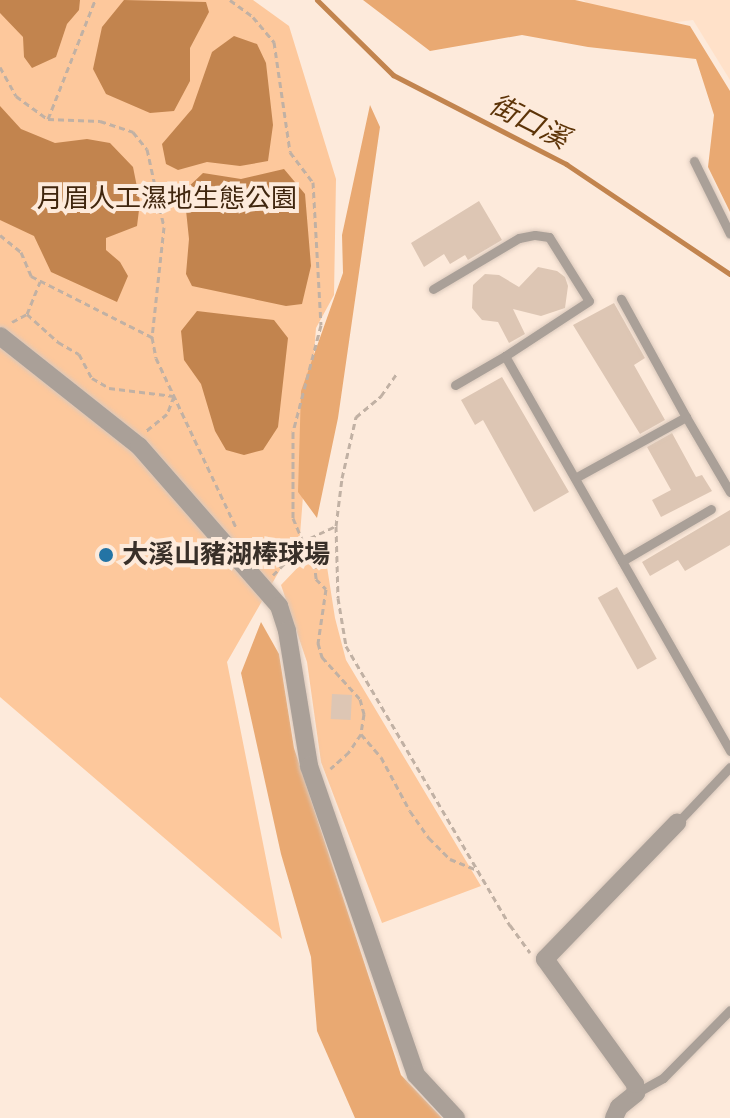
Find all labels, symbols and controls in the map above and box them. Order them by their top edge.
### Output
water label: 街口溪 [484,88,574,156]
park label: 月眉人工濕地生態公園 [37,183,297,215]
place label: 大溪山豬湖棒球場 [122,539,330,571]
marker: 大溪山豬湖棒球場 [97,546,115,564]

